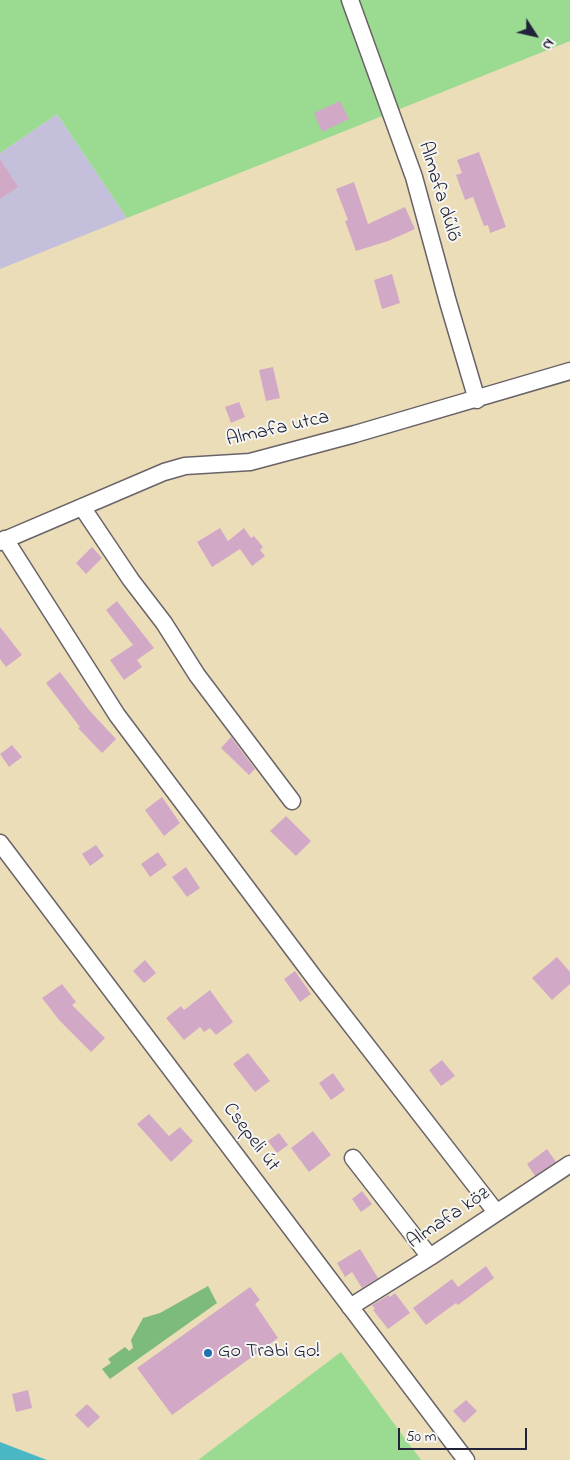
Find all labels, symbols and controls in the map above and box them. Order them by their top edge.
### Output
north arrow [510,10,560,60]
text: N [536,34,559,54]
street label: Almafa dűlő [411,139,465,245]
street label: Almafa utca [224,407,332,453]
street label: Csepeli út [216,1099,284,1177]
street label: Almafa köz [403,1183,495,1255]
place label: Go Trabi Go! [218,1341,319,1365]
marker: Go Trabi Go! [202,1347,214,1359]
scale bar [400,1418,529,1450]
text: 50 m [406,1426,436,1448]

